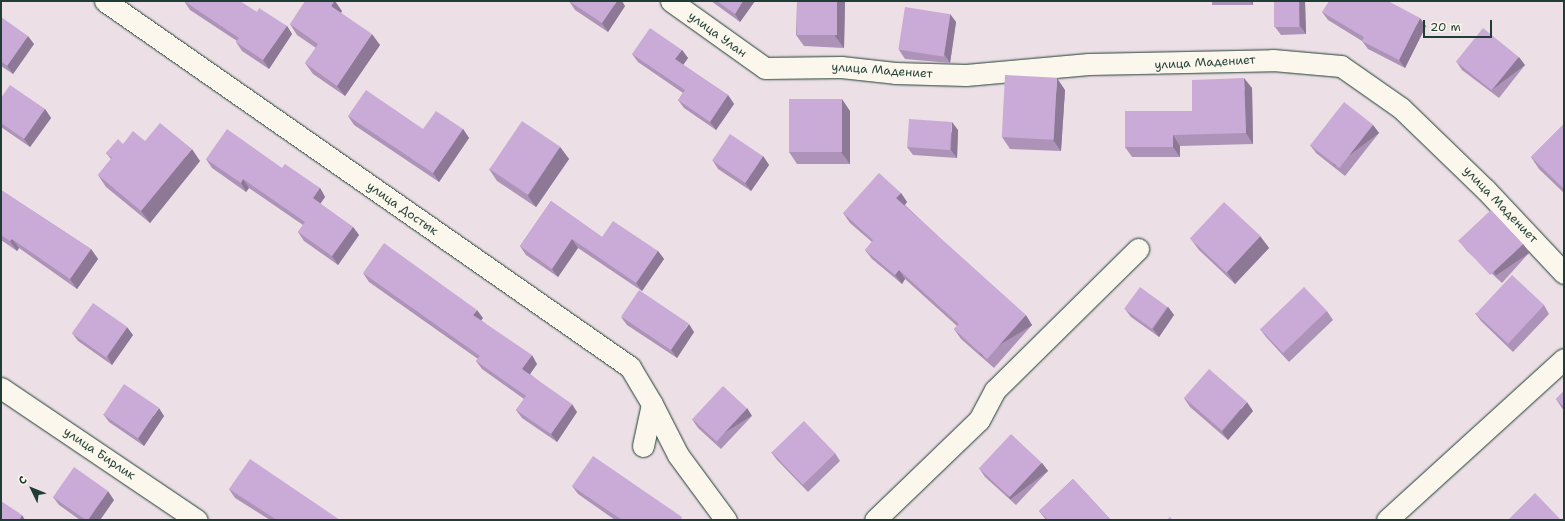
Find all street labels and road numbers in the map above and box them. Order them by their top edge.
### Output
street label: улица Улан [685,9,749,61]
street label: улица Мадениет [1154,53,1256,73]
street label: улица Мадениет [831,60,933,82]
street label: улица Мадениет [1460,164,1540,246]
street label: улица Достык [364,179,440,239]
street label: улица Бирлик [60,425,138,483]

